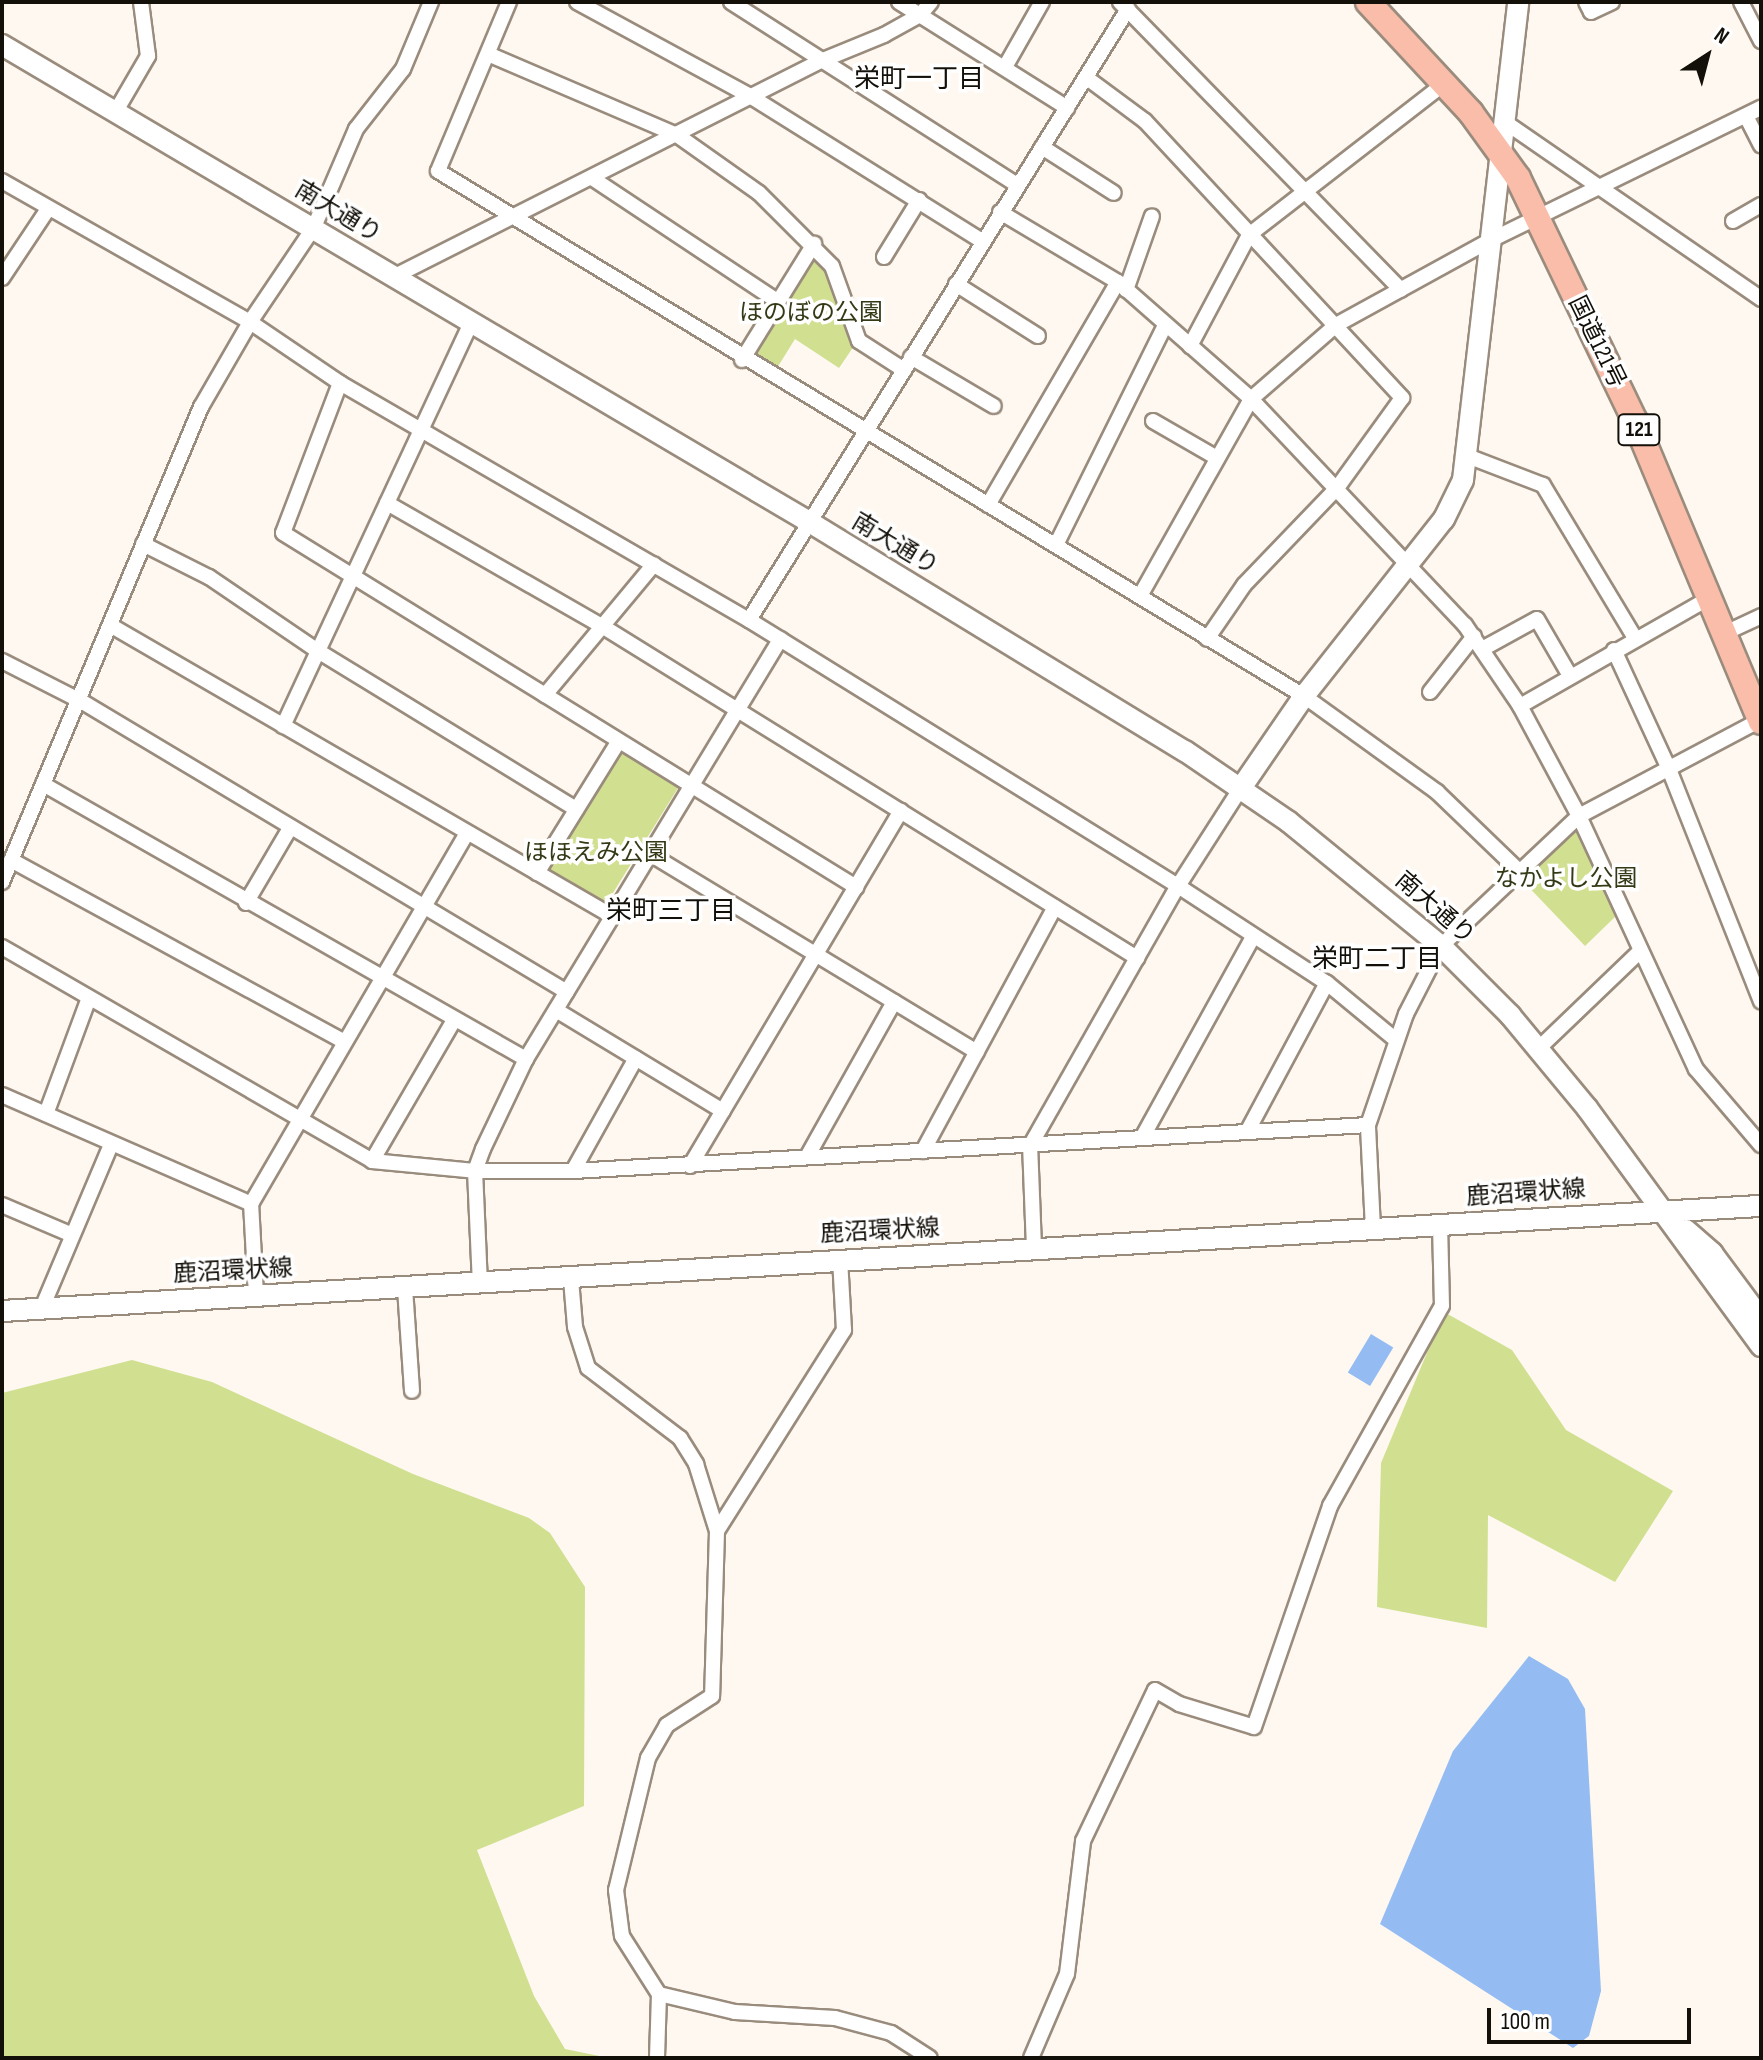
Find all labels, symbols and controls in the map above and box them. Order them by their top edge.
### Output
north arrow [1667,16,1747,96]
text: N [1709,22,1734,51]
district label: 栄町一丁目 [854,64,984,96]
street label: 南大通り [289,175,387,249]
street label: 国道121号 [1562,291,1632,393]
park label: ほのぼの公園 [739,299,883,327]
road number: 121 [1617,412,1661,448]
street label: 南大通り [846,507,944,581]
park label: ほほえみ公園 [524,839,668,867]
park label: なかよし公園 [1494,865,1638,893]
street label: 南大通り [1389,866,1481,950]
district label: 栄町三丁目 [606,896,736,928]
district label: 栄町二丁目 [1312,944,1442,976]
street label: 鹿沼環状線 [1465,1174,1587,1212]
street label: 鹿沼環状線 [819,1213,941,1249]
street label: 鹿沼環状線 [172,1253,294,1289]
scale bar [1491,1992,1695,2042]
text: 100 m [1501,2007,1550,2036]

